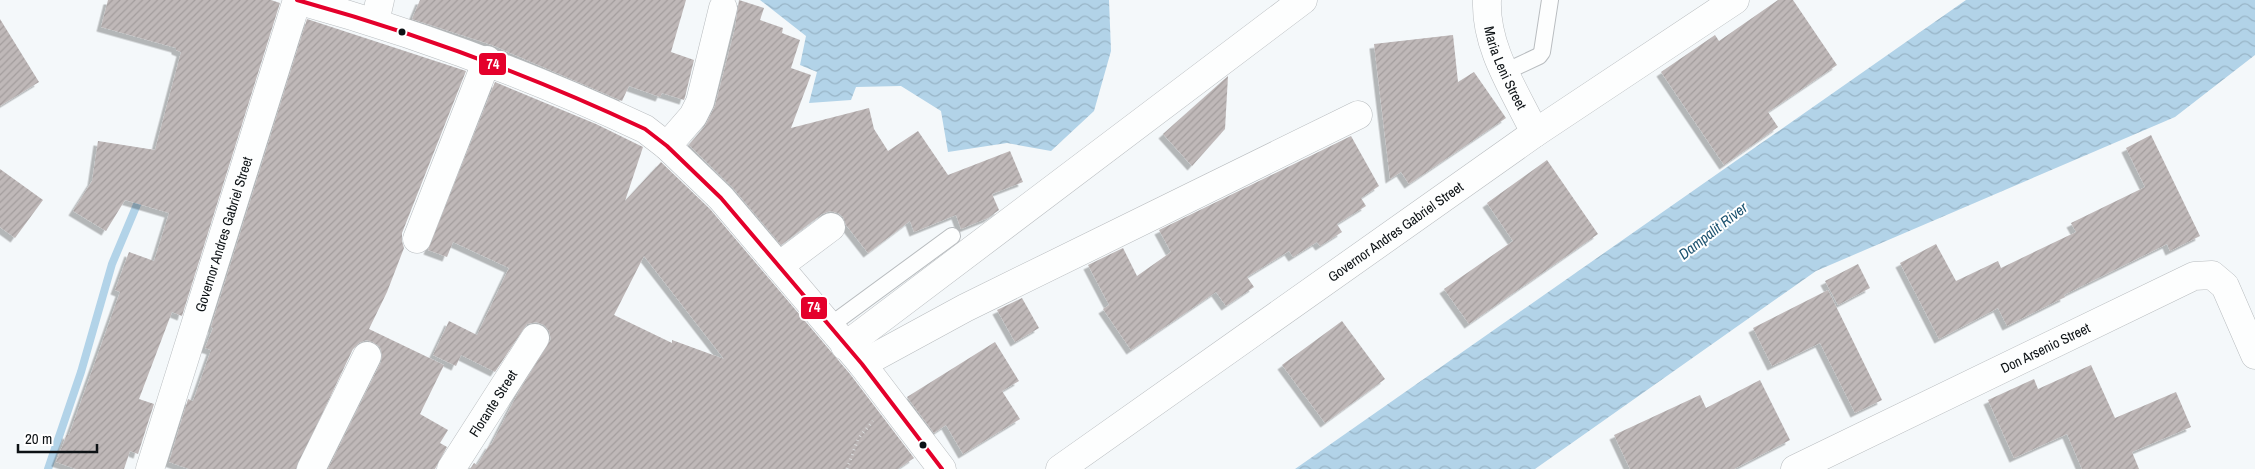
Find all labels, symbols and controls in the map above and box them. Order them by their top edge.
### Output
street label: Maria Leni Street [1480,25,1531,113]
unlabelled marker [397,27,407,37]
line badge: 74 [478,52,507,76]
text: 74 [487,55,500,73]
street label: Governor Andres Gabriel Street [191,154,256,314]
street label: Governor Andres Gabriel Street [1324,178,1467,286]
water label: Dampalit River [1674,197,1752,264]
line badge: 74 [800,296,828,320]
text: 74 [808,298,821,316]
street label: Don Arsenio Street [1998,319,2093,377]
street label: Florante Street [465,366,521,440]
scale bar [18,422,96,454]
text: 20 m [25,428,52,449]
unlabelled marker [918,440,928,450]

